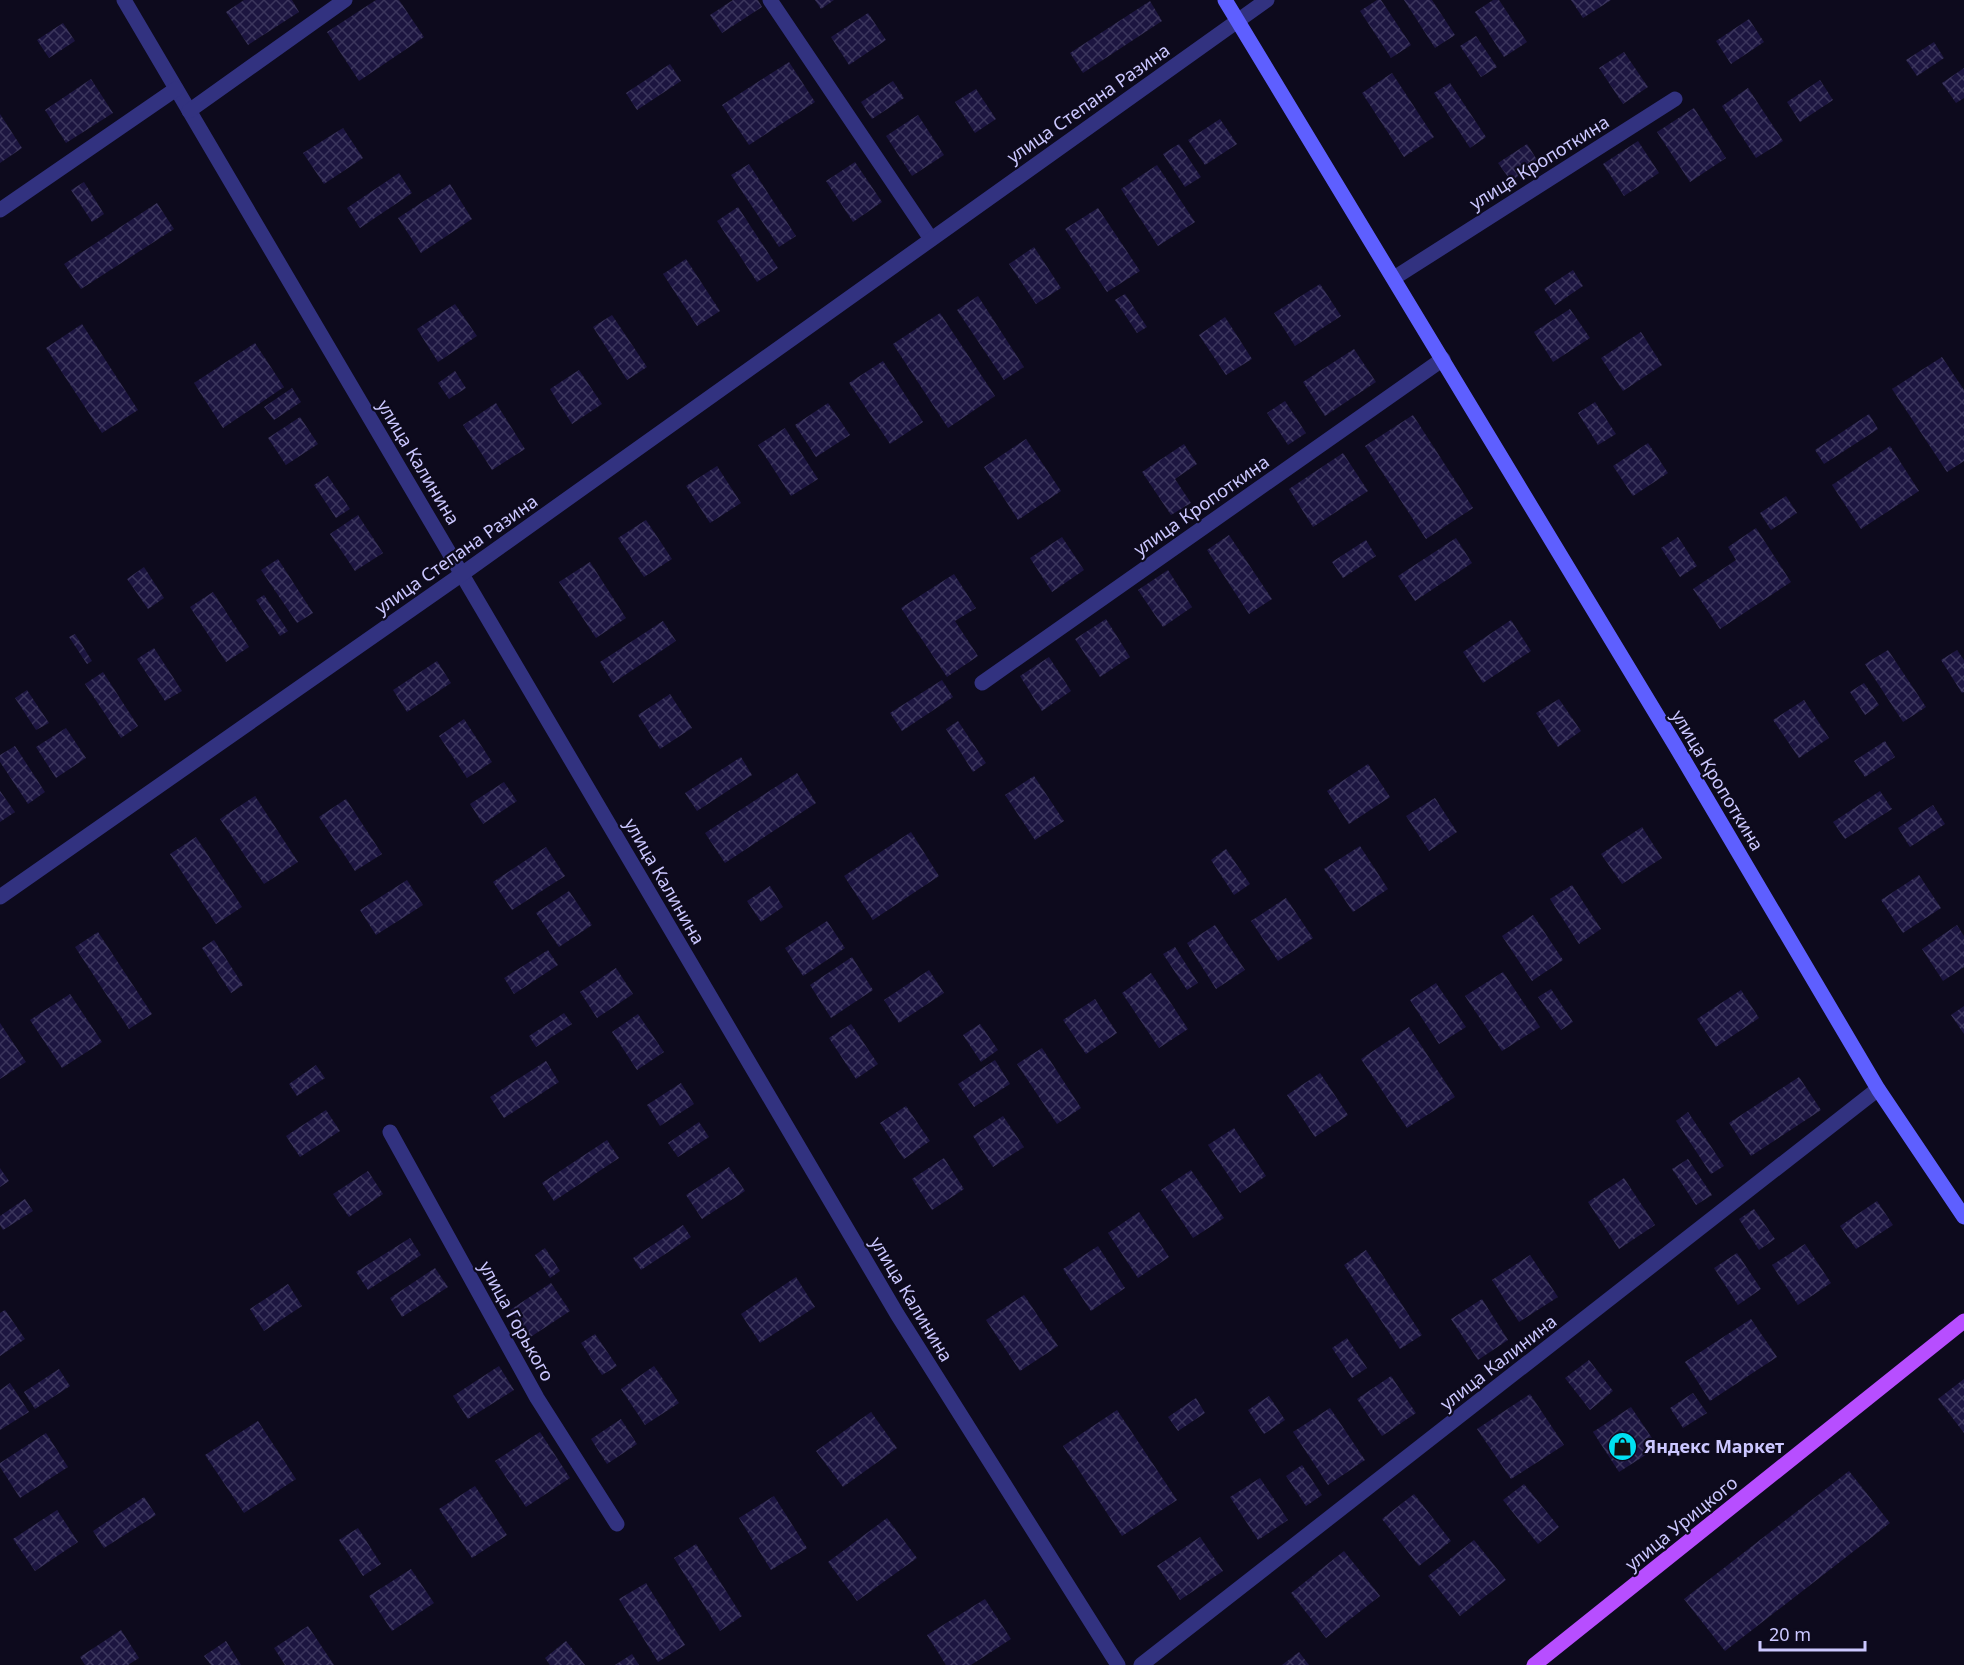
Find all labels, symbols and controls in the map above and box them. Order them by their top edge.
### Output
street label: улица Степана Разина [1002,38,1174,168]
street label: улица Кропоткина [1465,109,1613,215]
street label: улица Калинина [372,395,466,529]
street label: улица Кропоткина [1129,449,1273,561]
street label: улица Степана Разина [370,489,542,619]
street label: улица Кропоткина [1666,705,1770,855]
street label: улица Калинина [619,814,711,948]
street label: улица Калинина [865,1232,959,1366]
street label: улица Горького [474,1257,560,1385]
street label: улица Калинина [1435,1309,1561,1415]
shop icon: Яндекс Маркет [1607,1430,1639,1462]
place label: Яндекс Маркет [1644,1434,1784,1458]
street label: улица Урицкого [1620,1470,1742,1576]
scale bar [1760,1614,1865,1652]
text: 20 m [1769,1622,1811,1646]

